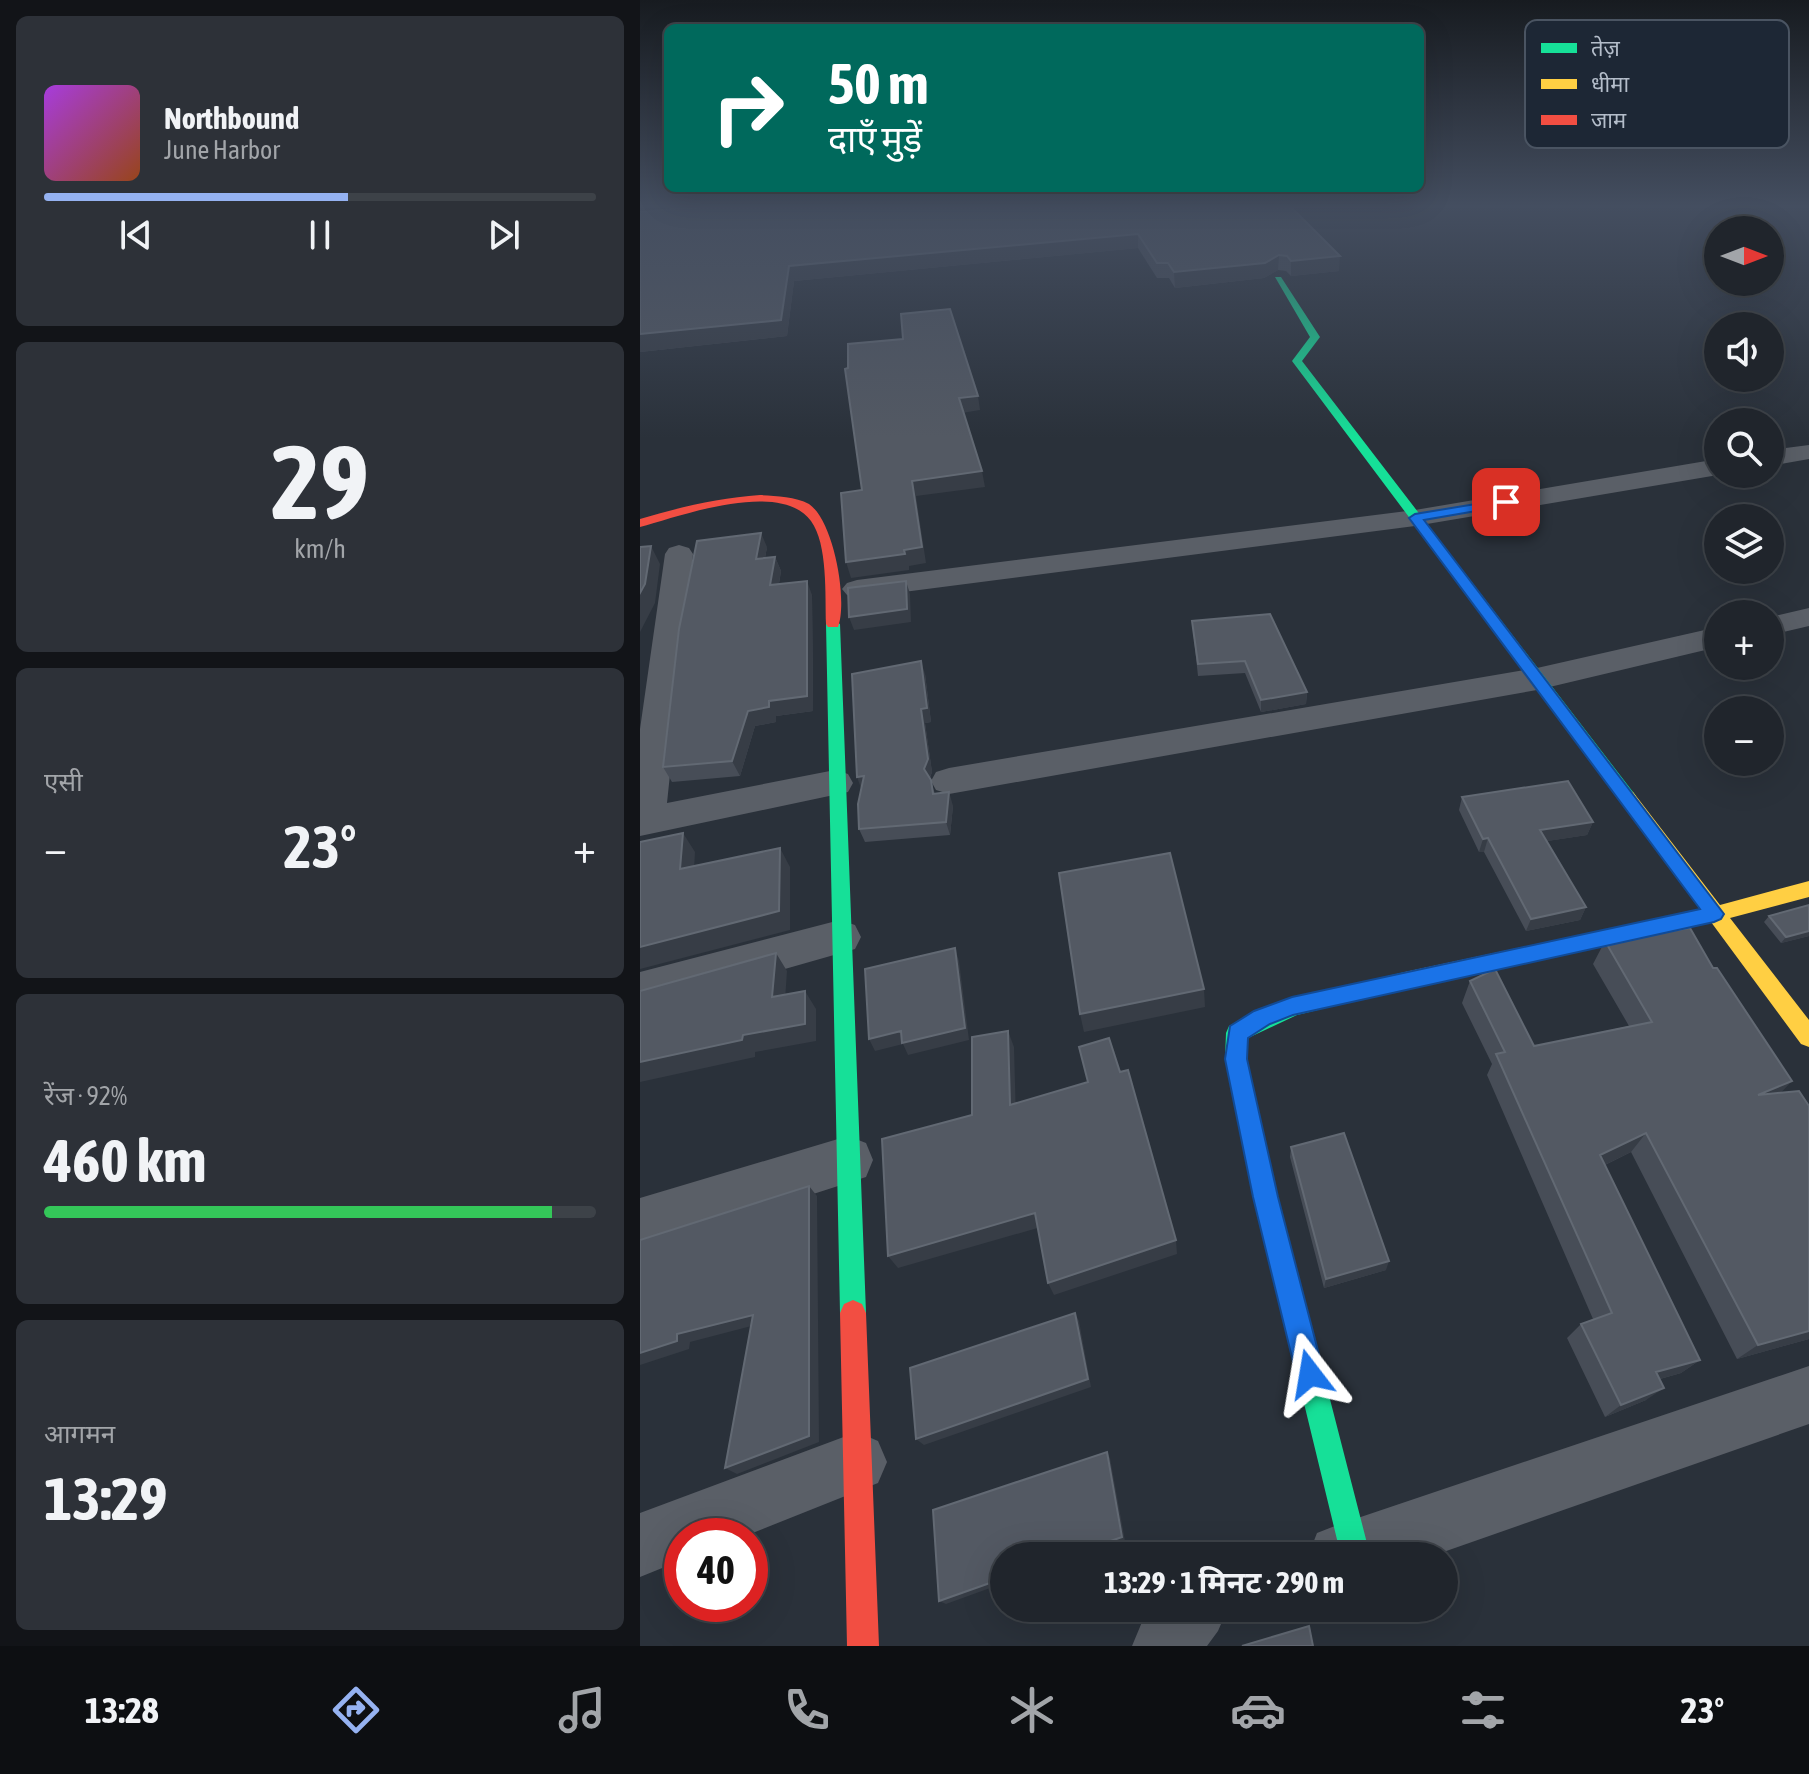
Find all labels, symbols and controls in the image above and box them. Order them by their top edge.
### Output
legend [1525,20,1789,148]
text: तेज़ [1591,35,1621,61]
text: 50 m [828,52,929,116]
icon: right [696,56,800,160]
text: धीमा [1591,71,1629,97]
text: Northbound [164,101,299,135]
text: जाम [1591,107,1627,133]
text: दाएँ मुड़ें [828,118,922,160]
text: June Harbor [164,135,280,165]
icon: previous [114,213,158,257]
icon: pause [298,213,342,257]
icon: next [482,213,526,257]
north arrow [1704,216,1784,296]
map controls [1704,216,1784,776]
button: sound [1704,312,1784,392]
button: search [1704,408,1784,488]
text: 29 [271,422,369,541]
pin [1472,468,1540,536]
icon: arrive [1484,480,1528,524]
button: layers [1704,504,1784,584]
text: km/h [294,534,346,564]
button: + [1704,600,1784,680]
button: − [1704,696,1784,776]
text: एसी [44,767,83,797]
text: 23° [284,812,356,881]
text: − [44,822,67,872]
text: + [573,822,596,872]
text: रेंज · 92% [44,1081,127,1111]
text: 460 km [44,1126,206,1195]
position arrow [1268,1332,1352,1416]
text: आगमन [44,1419,115,1449]
text: 13:29 [44,1464,167,1533]
speed limit sign: 40 [664,1518,768,1622]
text: 13:29 · 1 मिनट · 290 m [1104,1565,1344,1599]
icon: directions [328,1682,384,1738]
icon: music [554,1682,610,1738]
icon: phone [779,1682,835,1738]
icon: climate [1004,1682,1060,1738]
icon: car [1230,1682,1286,1738]
icon: filters [1455,1682,1511,1738]
text: 13:28 [85,1689,159,1731]
text: 23° [1681,1689,1724,1731]

